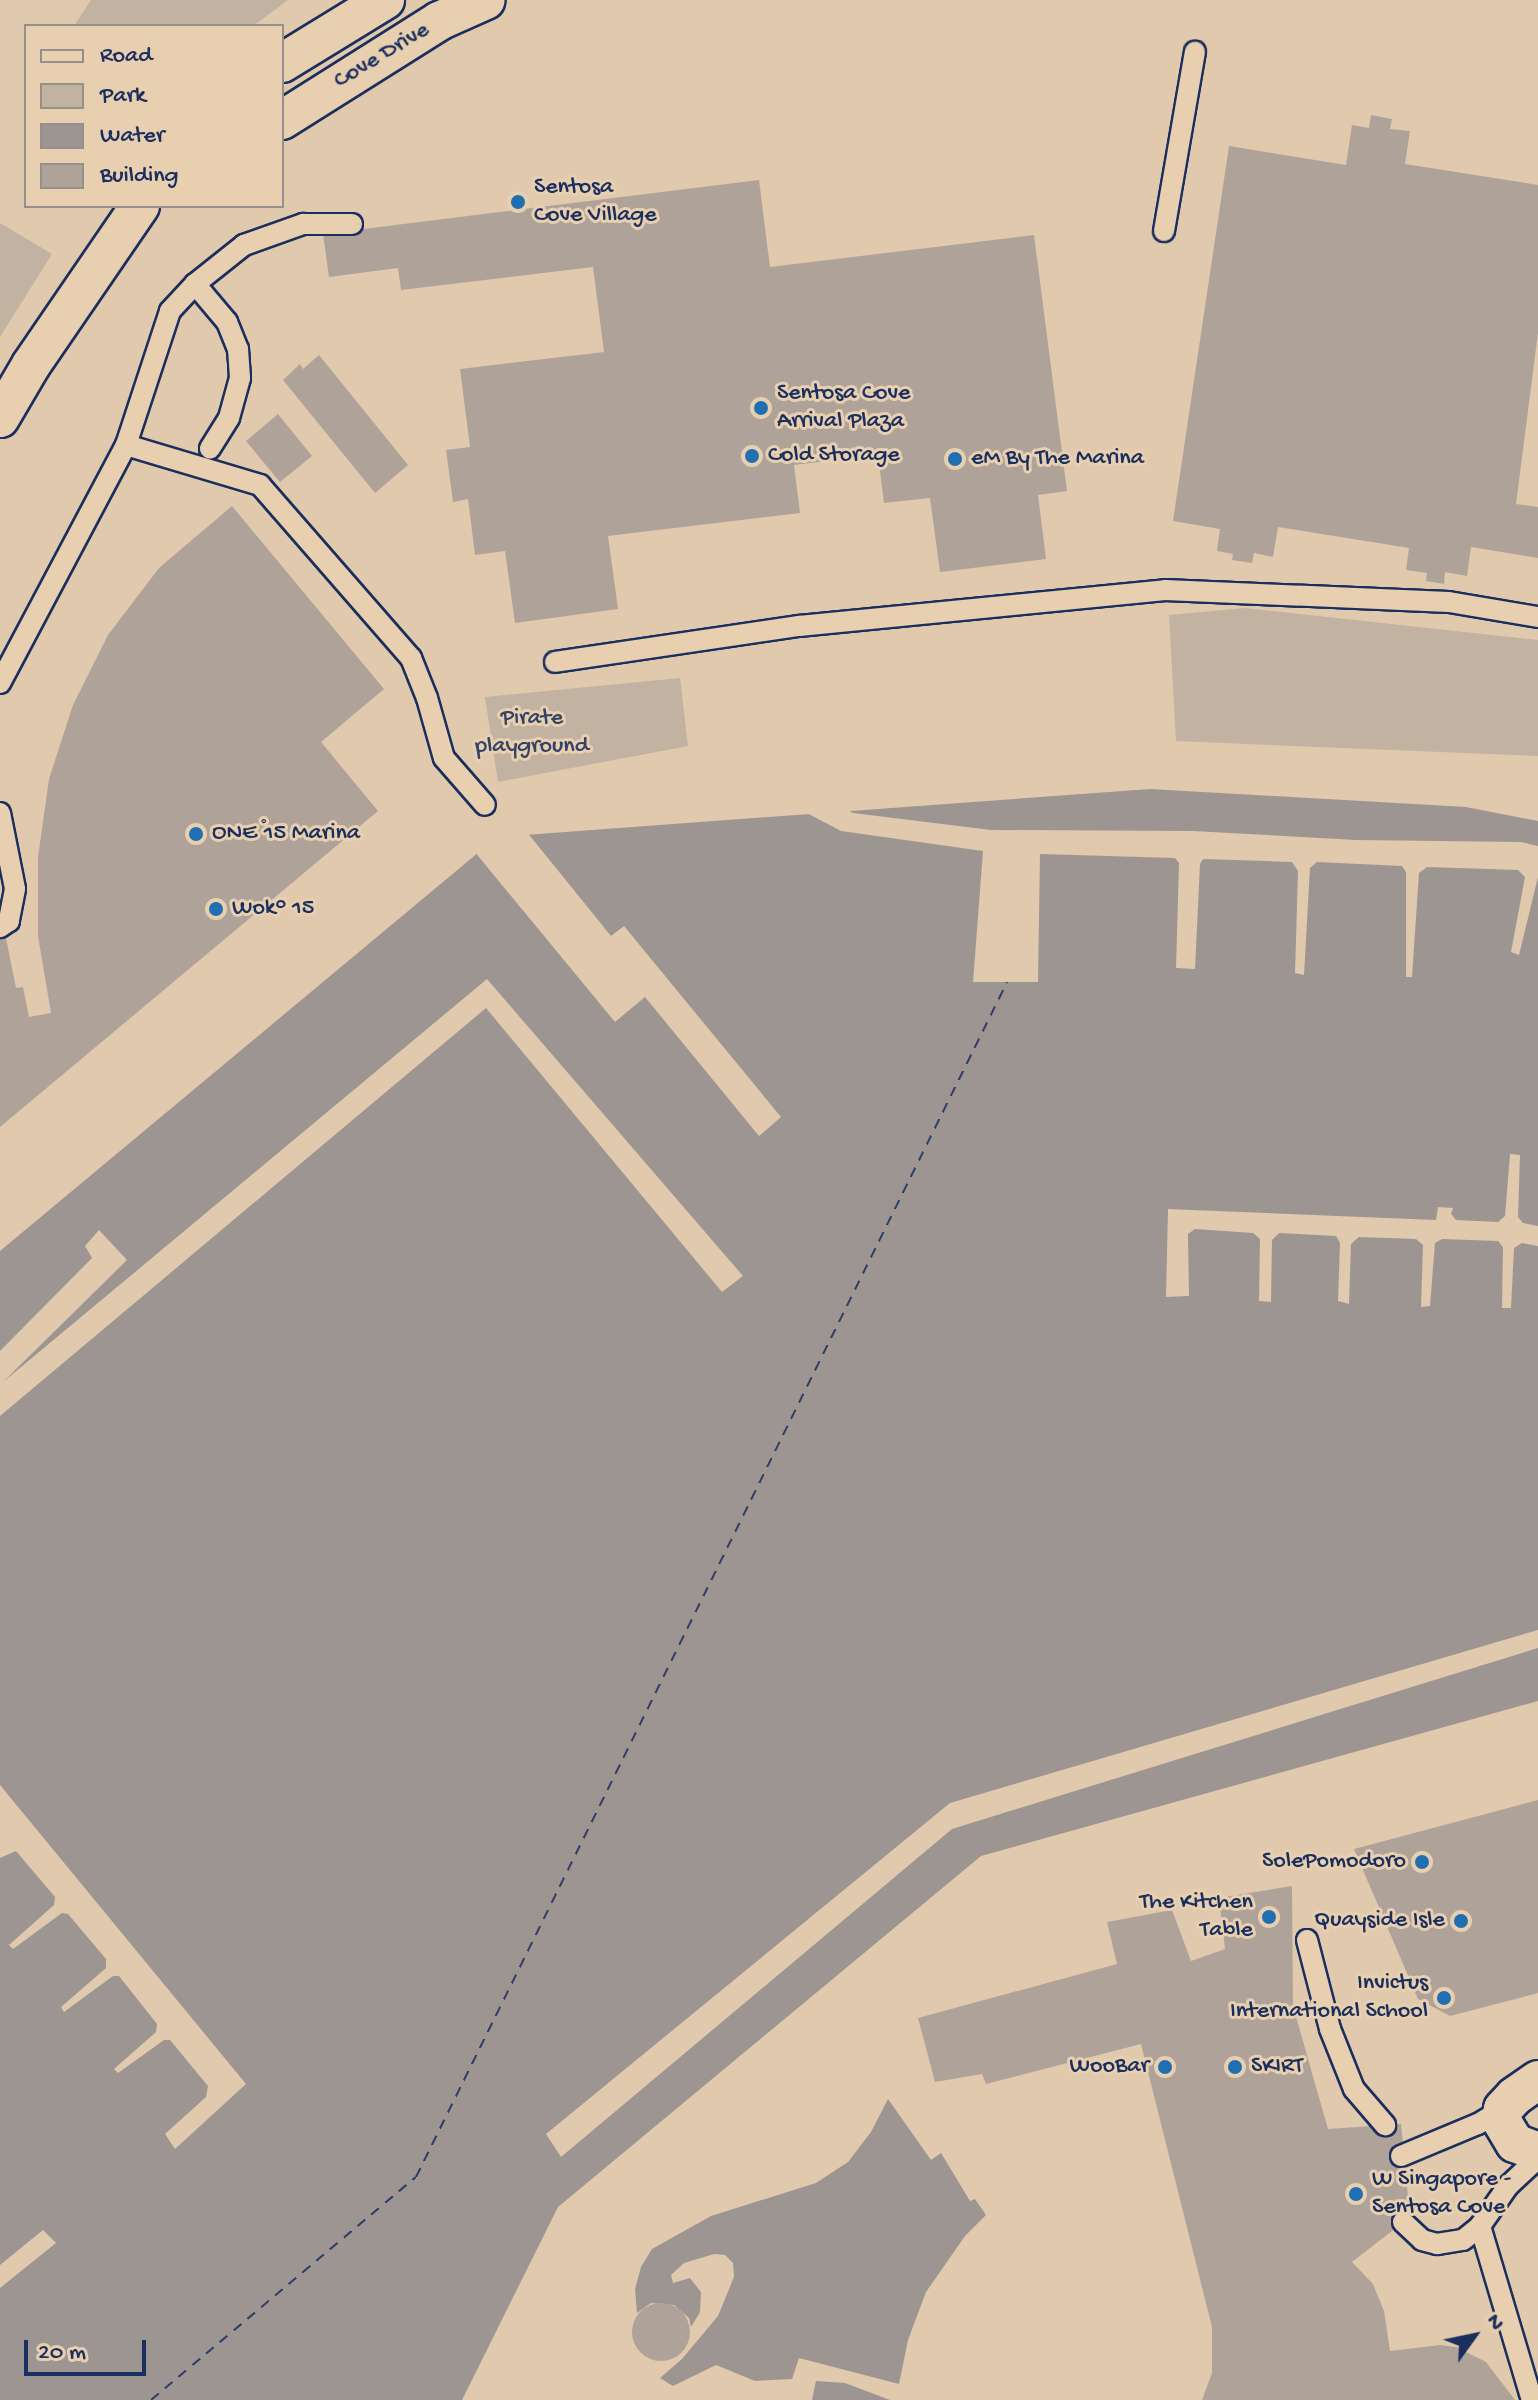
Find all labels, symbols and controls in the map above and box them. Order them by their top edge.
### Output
street label: Cove Drive [329,16,435,96]
legend [24,24,284,208]
text: Road [100,42,152,71]
text: Park [100,82,146,111]
text: Water [100,122,164,151]
text: Building [100,162,178,191]
place label: Sentosa Cove Village [534,174,657,230]
marker: Sentosa Cove Village [509,193,527,211]
place label: Sentosa Cove Arrival Plaza [777,380,910,436]
marker: Sentosa Cove Arrival Plaza [752,399,770,417]
place label: Cold Storage [768,442,900,470]
place label: eM By The Marina [971,445,1144,473]
marker: Cold Storage [743,447,761,465]
marker: eM By The Marina [946,450,964,468]
park label: Pirate playground [475,705,589,761]
place label: ONE ̊15 Marina [212,820,359,848]
marker: ONE ̊15 Marina [187,825,205,843]
place label: Wok° 15 [232,895,314,923]
marker: Wok° 15 [207,900,225,918]
place label: SolePomodoro [1262,1848,1406,1876]
marker: SolePomodoro [1413,1853,1431,1871]
place label: The Kitchen Table [1140,1889,1253,1945]
place label: Quayside Isle [1314,1907,1445,1935]
marker: The Kitchen Table [1260,1908,1278,1926]
marker: Quayside Isle [1452,1912,1470,1930]
place label: Invictus International School [1230,1970,1428,2026]
marker: Invictus International School [1435,1989,1453,2007]
place label: WooBar [1070,2053,1149,2081]
place label: SKIRT [1251,2053,1303,2081]
marker: WooBar [1156,2058,1174,2076]
marker: SKIRT [1226,2058,1244,2076]
place label: W Singapore - Sentosa Cove [1372,2166,1511,2222]
marker: W Singapore - Sentosa Cove [1347,2185,1365,2203]
north arrow [1434,2296,1514,2376]
text: N [1479,2310,1509,2336]
scale bar [28,2324,150,2374]
text: 20 m [38,2339,86,2368]

